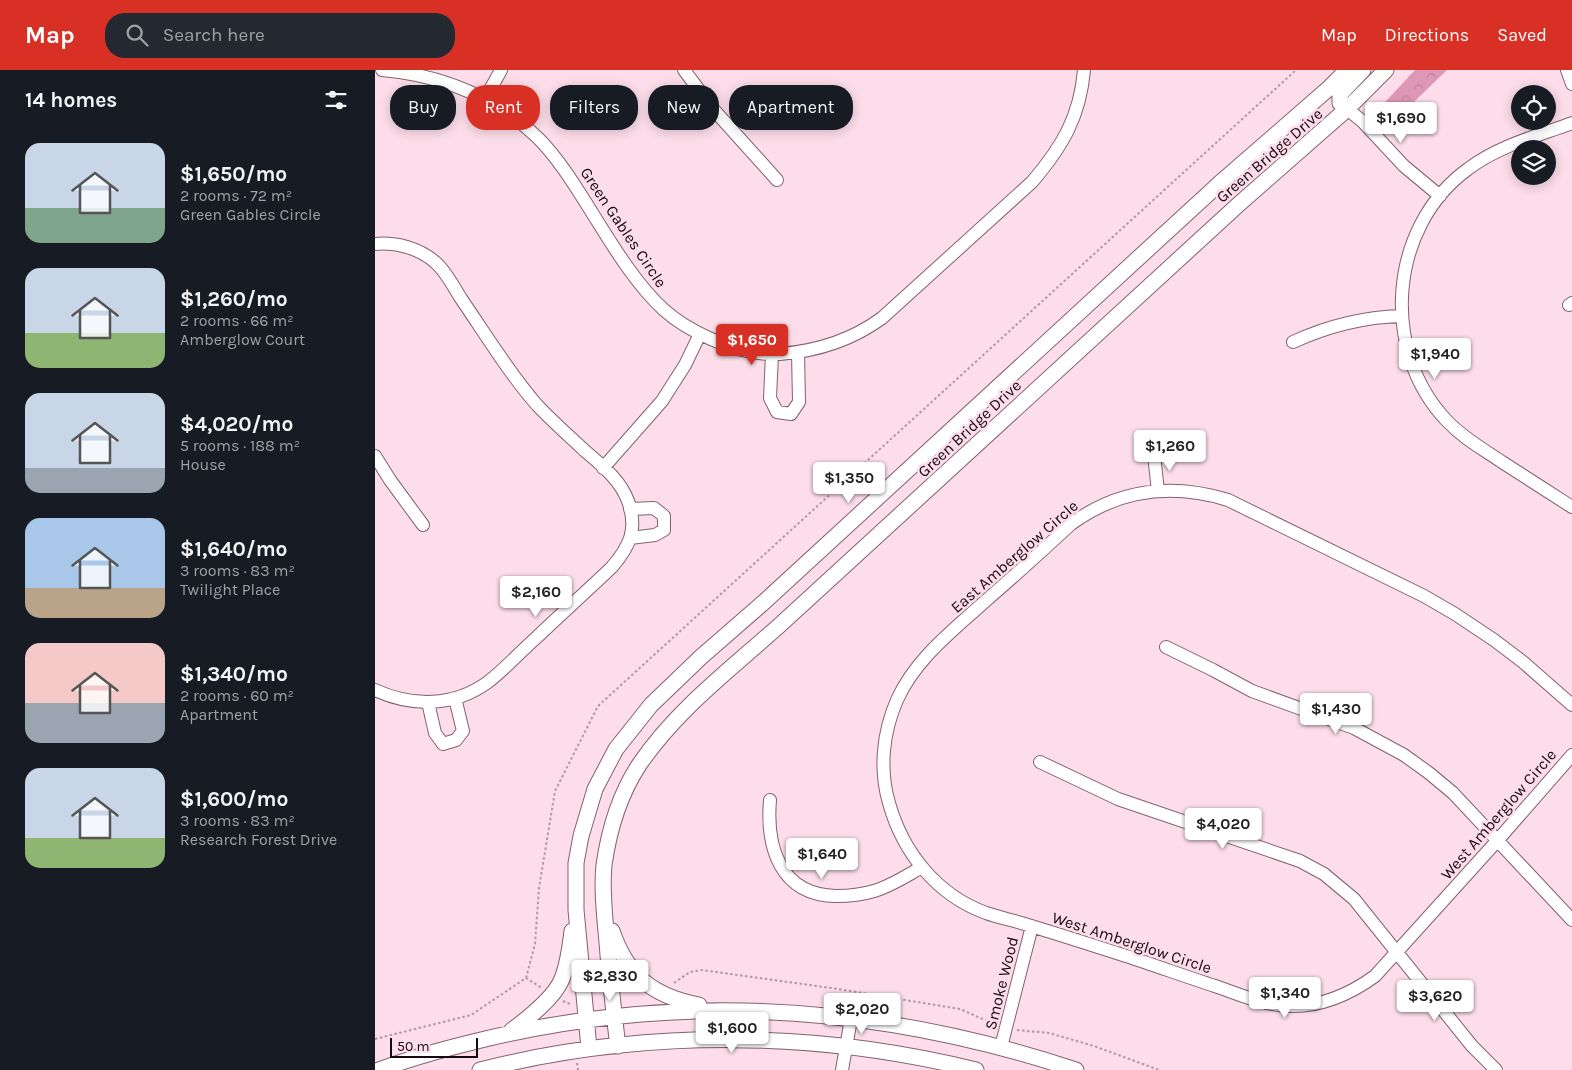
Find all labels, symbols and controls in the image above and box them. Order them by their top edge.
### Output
search box [105,13,455,58]
text: Map [25,21,75,49]
icon: search [123,21,151,49]
text: Search here [163,24,265,46]
text: Map [1321,24,1357,46]
text: Directions [1385,24,1469,46]
text: Saved [1497,24,1547,46]
chip: Buy [390,85,456,130]
chip: Rent [466,85,540,130]
chip: Filters [550,85,638,130]
chip: New [648,85,719,130]
chip: Apartment [729,85,853,130]
map controls [1511,85,1556,185]
button: locate [1511,85,1556,130]
icon: filters [322,86,350,114]
text: 14 homes [25,88,117,112]
pin: $1,690 [1360,102,1442,144]
street label: Green Bridge Drive [1212,104,1326,207]
text: $1,690 [1376,108,1426,127]
button: layers [1511,140,1556,185]
text: $1,650/mo [180,162,287,186]
icon: home [65,163,125,223]
street label: Green Gables Circle [576,164,671,291]
text: 2 rooms · 72 m² [180,186,292,205]
text: Green Gables Circle [180,205,321,224]
text: $1,260/mo [180,287,288,311]
icon: home [65,288,125,348]
text: 2 rooms · 66 m² [180,311,294,330]
pin: $1,650 [711,324,793,366]
text: Amberglow Court [180,330,305,349]
text: $1,650 [727,330,777,349]
pin: $1,940 [1394,338,1476,380]
text: $1,940 [1410,344,1460,363]
street label: Green Bridge Drive [914,376,1025,481]
text: $4,020/mo [180,412,293,436]
icon: home [65,413,125,473]
pin: $1,260 [1129,430,1211,472]
text: 5 rooms · 188 m² [180,436,300,455]
text: $1,260 [1145,436,1195,455]
text: House [180,455,226,474]
pin: $1,350 [808,462,890,504]
text: $1,350 [824,468,874,487]
street label: East Amberglow Circle [947,496,1082,617]
text: $1,640/mo [180,537,288,561]
icon: home [65,538,125,598]
text: 3 rooms · 83 m² [180,561,295,580]
pin: $2,160 [495,576,577,618]
text: Twilight Place [180,580,280,599]
text: $2,160 [511,582,561,601]
text: $1,340/mo [180,662,288,686]
icon: home [65,663,125,723]
text: 2 rooms · 60 m² [180,686,294,705]
pin: $1,430 [1295,692,1377,735]
text: $1,430 [1311,699,1361,718]
text: Apartment [180,705,258,724]
street label: West Amberglow Circle [1437,745,1560,883]
text: $1,600/mo [180,787,288,811]
icon: home [65,788,125,848]
pin: $4,020 [1182,808,1264,850]
text: 3 rooms · 83 m² [180,811,295,830]
text: $4,020 [1196,814,1250,833]
text: Research Forest Drive [180,830,337,849]
pin: $1,640 [781,838,863,880]
text: $1,640 [797,844,847,863]
street label: West Amberglow Circle [1050,908,1214,977]
street label: Smoke Wood [981,935,1022,1032]
pin: $2,830 [569,960,651,1002]
text: $2,830 [582,966,638,985]
pin: $1,340 [1244,976,1326,1019]
pin: $3,620 [1394,980,1476,1022]
text: $1,340 [1260,983,1310,1002]
text: $3,620 [1408,986,1462,1005]
pin: $2,020 [821,992,903,1035]
text: $2,020 [835,999,889,1018]
pin: $1,600 [691,1012,773,1054]
text: $1,600 [707,1018,757,1037]
scale bar [390,1035,477,1058]
text: 50 m [397,1038,430,1055]

